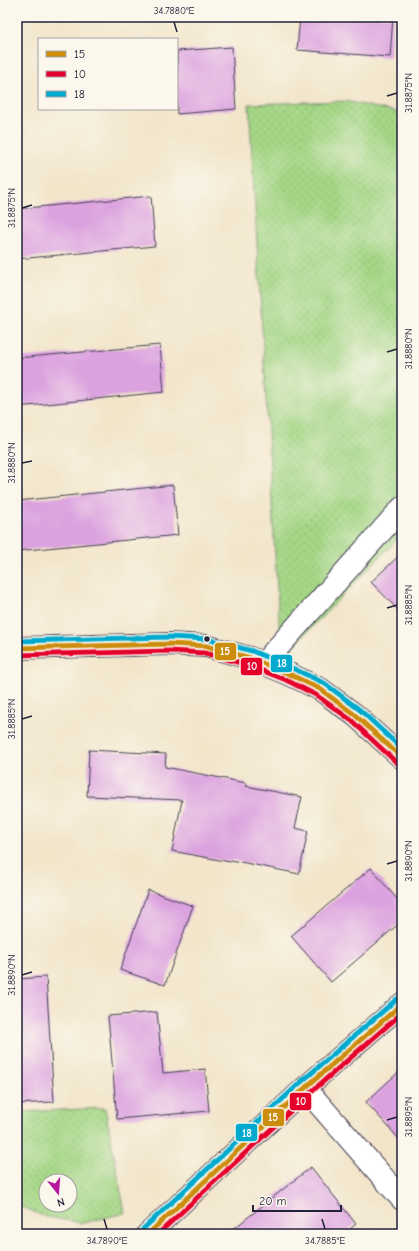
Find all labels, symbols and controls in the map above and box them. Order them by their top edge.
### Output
text: 34.7880°E [154,5,195,17]
legend [38,38,178,110]
text: 15 [74,47,85,61]
text: 10 [74,67,86,81]
text: 31.8875°N [403,73,415,113]
text: 18 [74,87,85,101]
text: 31.8875°N [6,188,18,228]
text: 31.8880°N [403,328,415,370]
text: 31.8880°N [6,442,18,484]
text: 31.8885°N [403,585,415,625]
unlabelled marker [202,634,212,644]
line badge: 15 [214,642,237,661]
text: 15 [220,645,230,658]
line badge: 18 [270,654,293,673]
line badge: 10 [240,657,263,676]
text: 18 [277,657,287,670]
text: 10 [247,660,257,673]
text: 31.8885°N [6,699,18,739]
text: 31.8890°N [403,840,415,882]
text: 31.8890°N [6,954,18,996]
line badge: 10 [289,1092,312,1111]
text: 10 [296,1095,306,1108]
text: 31.8895°N [403,1097,415,1137]
line badge: 15 [262,1108,285,1127]
text: 15 [268,1111,278,1124]
line badge: 18 [235,1123,258,1142]
text: 18 [242,1127,252,1140]
north arrow [38,1173,78,1213]
scale bar [253,1187,341,1213]
text: 20 m [259,1194,287,1208]
text: N [55,1195,66,1209]
text: 34.7890°E [86,1235,128,1247]
text: 34.7885°E [305,1235,345,1247]

